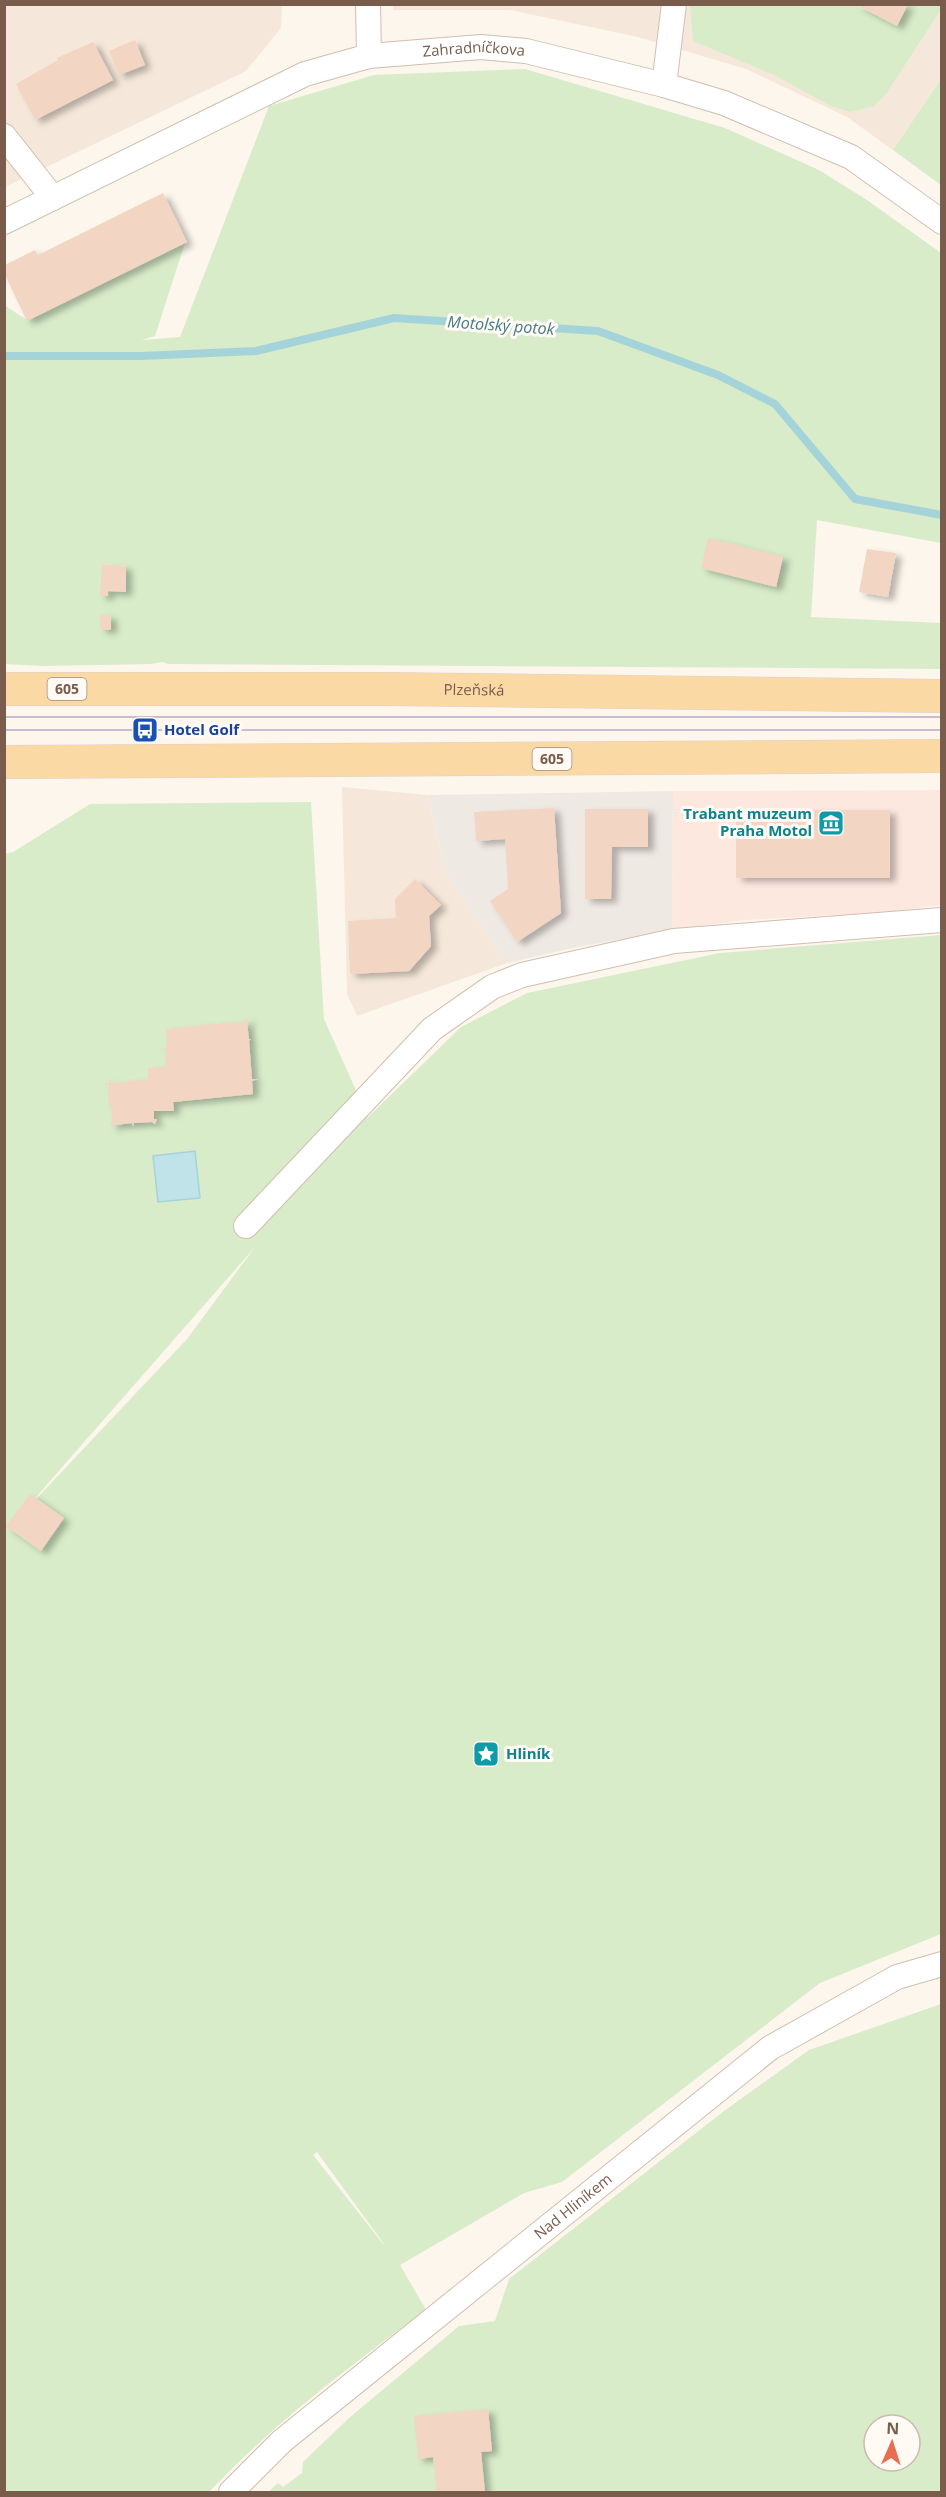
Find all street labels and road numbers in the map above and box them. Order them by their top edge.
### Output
street label: Zahradníčkova [422,36,526,61]
road number: 605 [48,678,86,700]
street label: Plzeňská [443,679,505,699]
road number: 605 [532,748,572,770]
street label: Nad Hliníkem [529,2168,616,2243]

